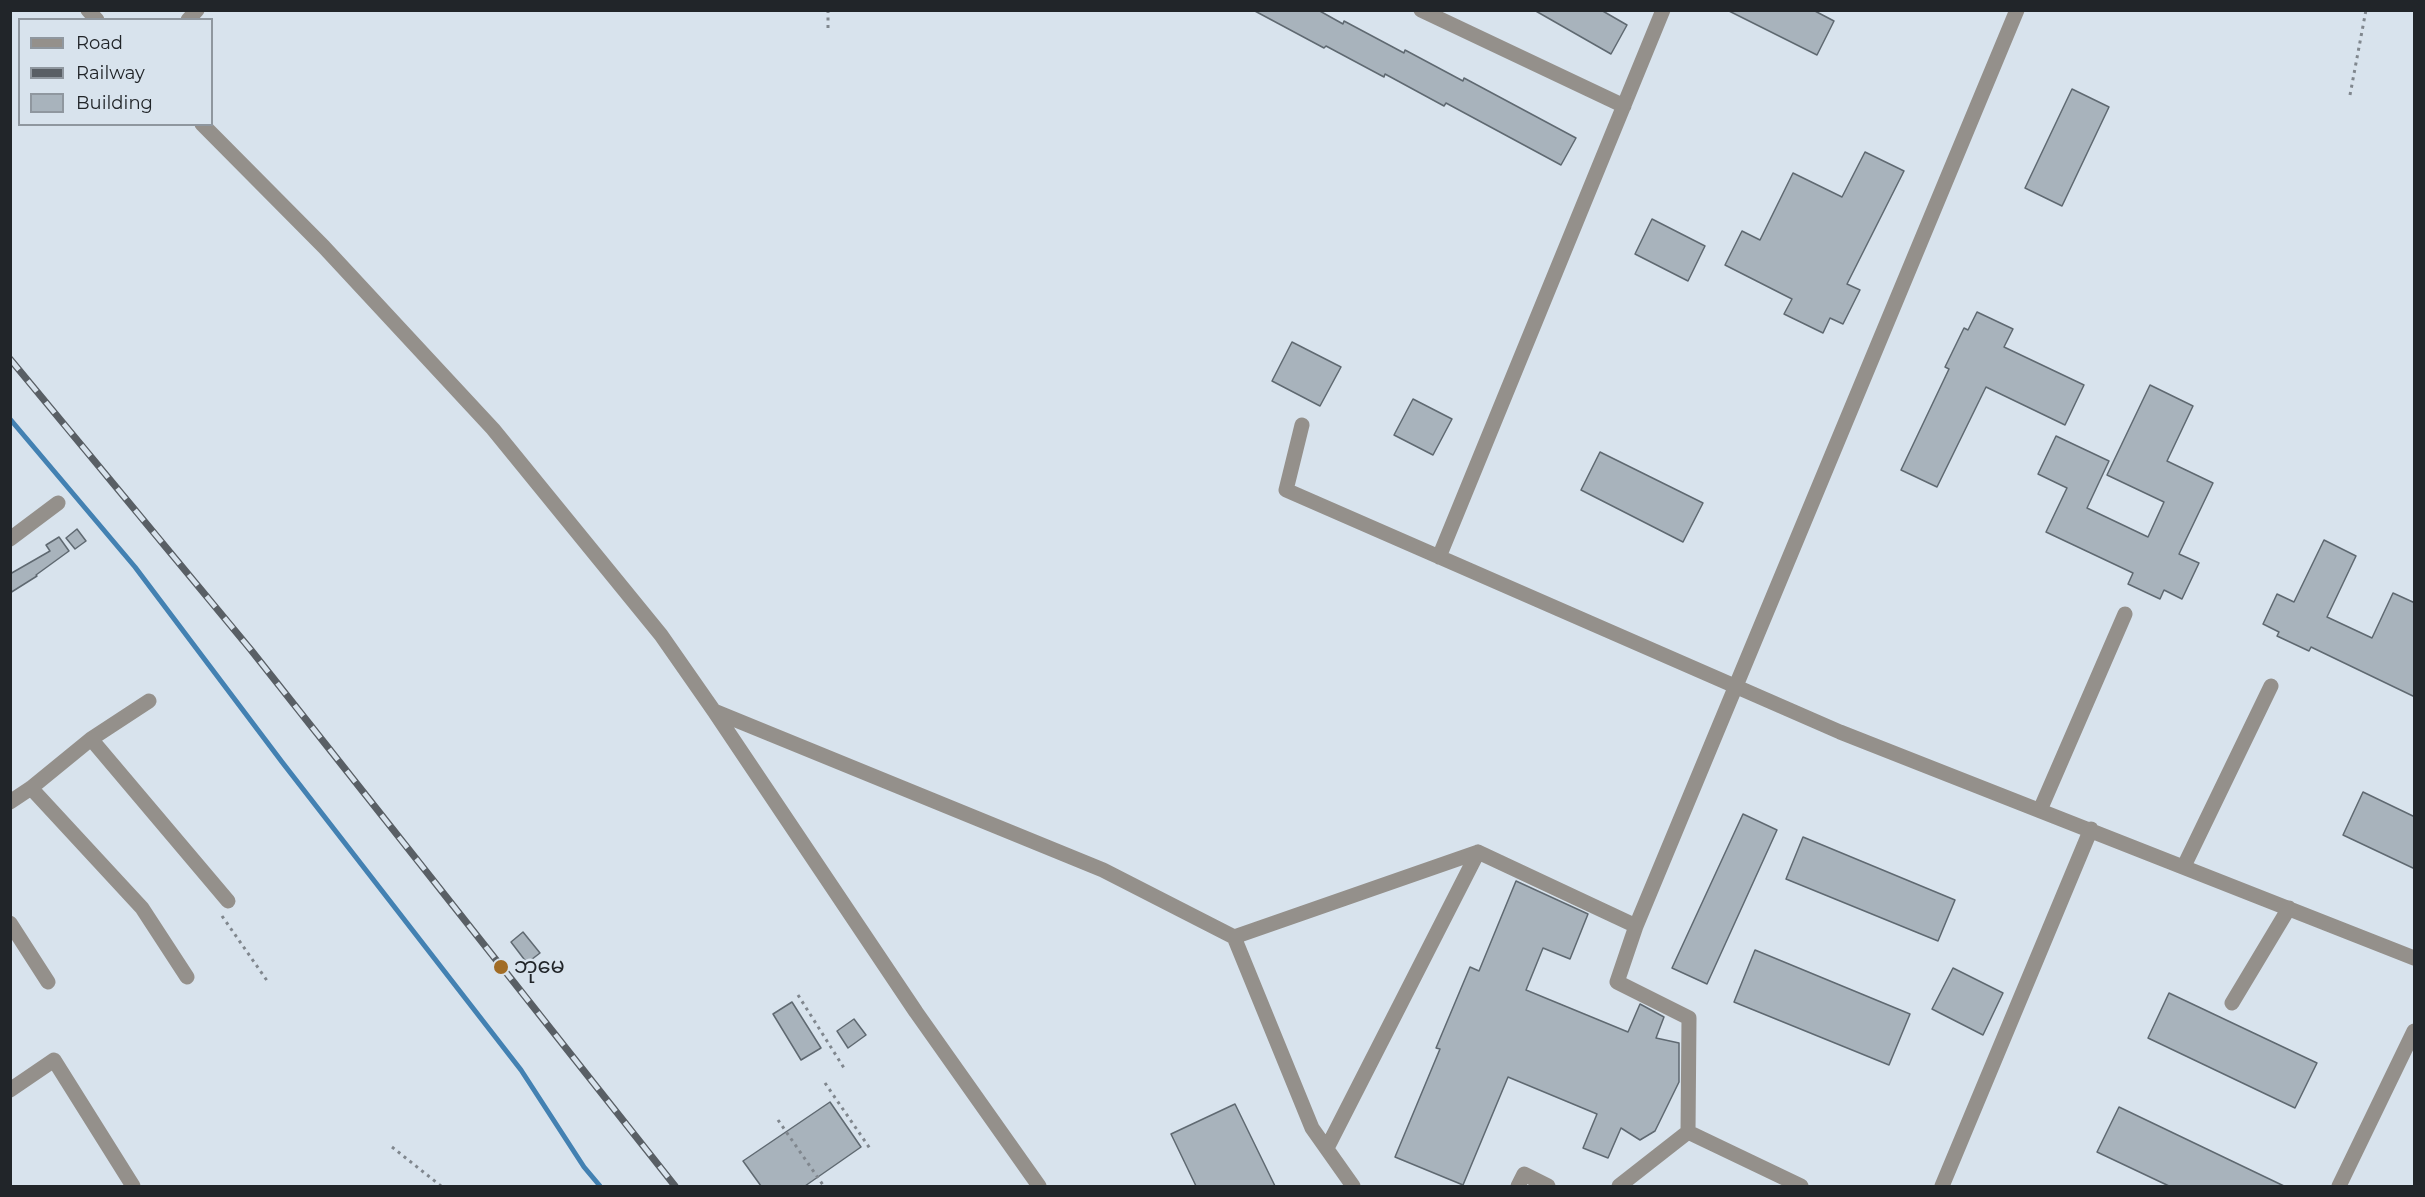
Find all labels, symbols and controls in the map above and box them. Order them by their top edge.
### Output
legend [18,18,213,126]
text: Road [76,32,123,54]
text: Railway [76,62,145,84]
text: Building [76,92,153,114]
place label: ဘုမေ [514,954,565,980]
marker: ဘုမေ [492,958,510,976]

